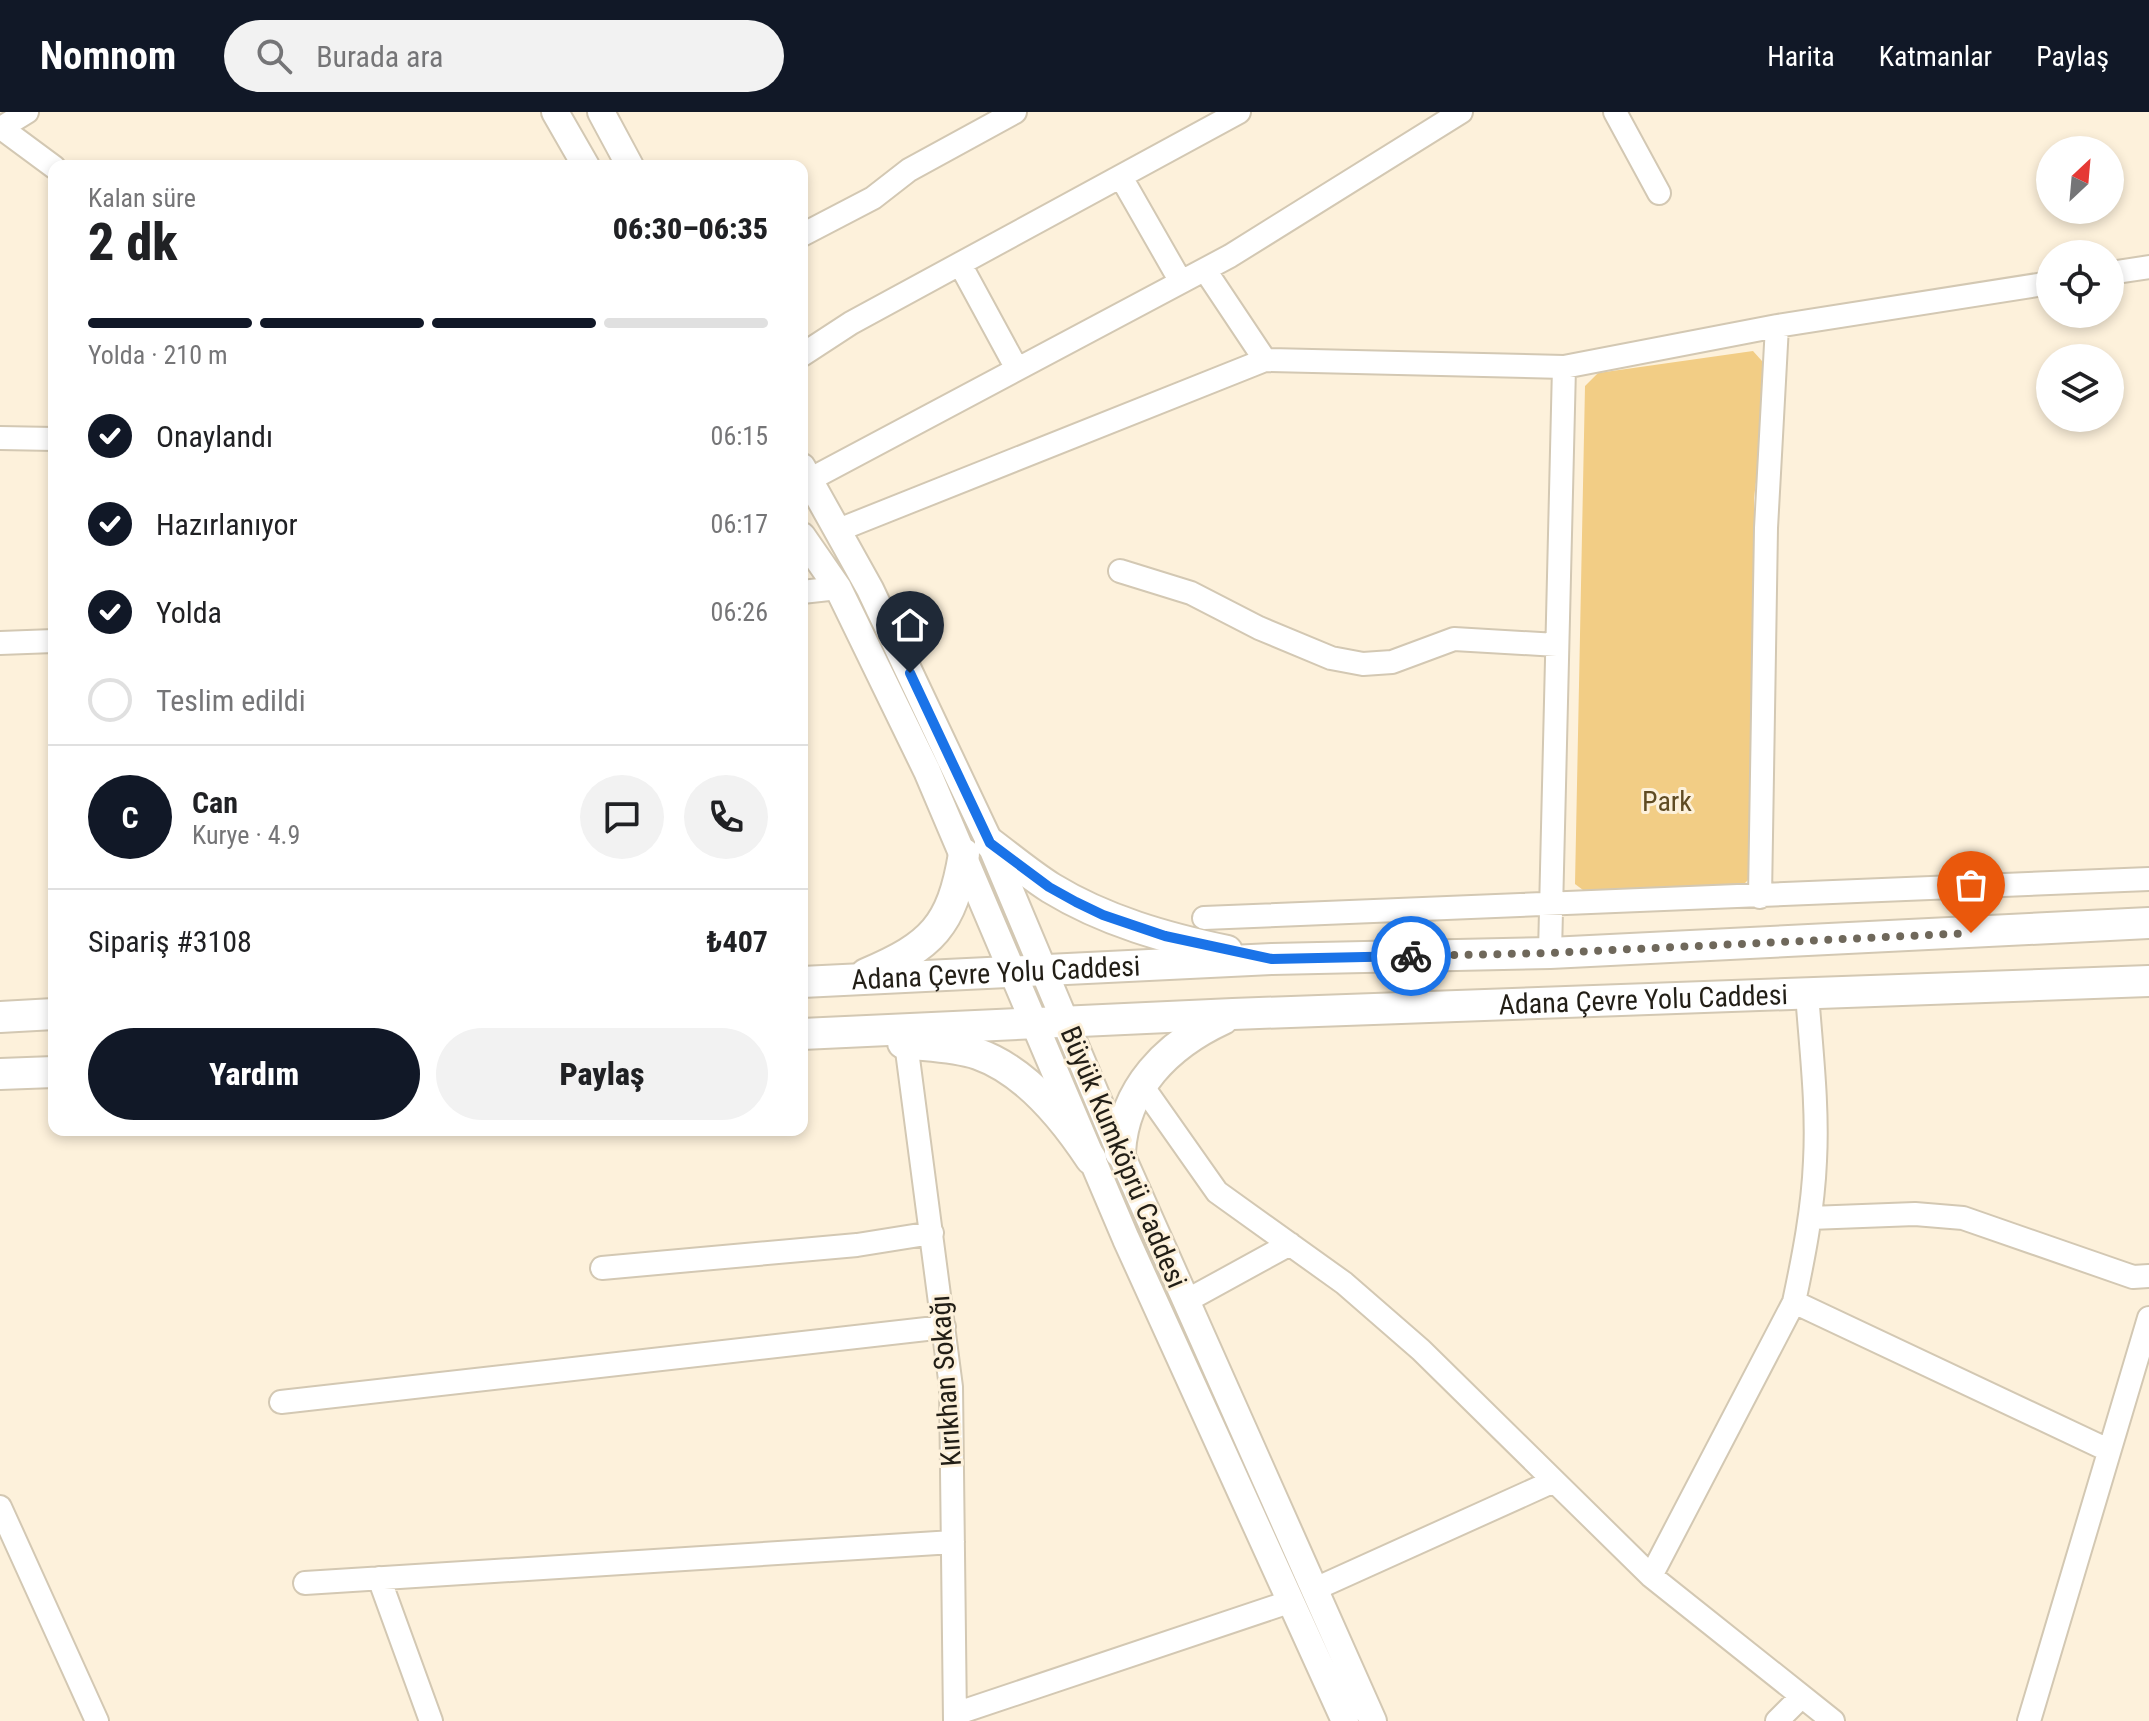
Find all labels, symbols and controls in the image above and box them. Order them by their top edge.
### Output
search box [224,20,784,92]
text: Nomnom [40,34,176,78]
icon: search [252,34,296,78]
text: Burada ara [316,39,443,74]
text: Harita [1767,40,1835,73]
text: Katmanlar [1879,40,1992,73]
text: Paylaş [2036,40,2109,73]
north arrow [2036,136,2124,224]
map controls [2036,136,2124,432]
text: Kalan süre [88,183,196,213]
text: 06:30–06:35 [613,211,768,246]
text: 2 dk [88,212,177,273]
button: locate [2036,240,2124,328]
text: Yolda · 210 m [88,340,228,370]
button: layers [2036,344,2124,432]
icon: check [88,414,132,458]
text: Onaylandı [156,419,273,454]
text: 06:15 [711,421,768,451]
icon: check [88,502,132,546]
text: Hazırlanıyor [156,507,298,542]
text: 06:17 [711,509,768,539]
icon: check [88,590,132,634]
pin [876,591,944,673]
text: Yolda [156,595,222,630]
text: 06:26 [711,597,768,627]
icon: home [888,603,932,647]
text: Teslim edildi [156,683,306,718]
button: chat [580,775,664,859]
button: phone [684,775,768,859]
text: Can [192,785,238,820]
park label: Park [1642,785,1692,818]
text: C [121,800,139,835]
text: Kurye · 4.9 [192,820,300,850]
pin [1937,851,2005,933]
icon: bag [1949,863,1993,907]
courier [1371,916,1451,996]
text: Sipariş #3108 [88,924,252,959]
text: ₺407 [706,924,768,959]
icon: bike [1389,934,1433,978]
street label: Adana Çevre Yolu Caddesi [851,949,1141,997]
street label: Adana Çevre Yolu Caddesi [1498,978,1788,1021]
street label: Büyük Kumköprü Caddesi [1053,1021,1194,1293]
button: Yardım [88,1028,420,1120]
button: Paylaş [436,1028,768,1120]
street label: Kırıkhan Sokağı [923,1294,968,1468]

